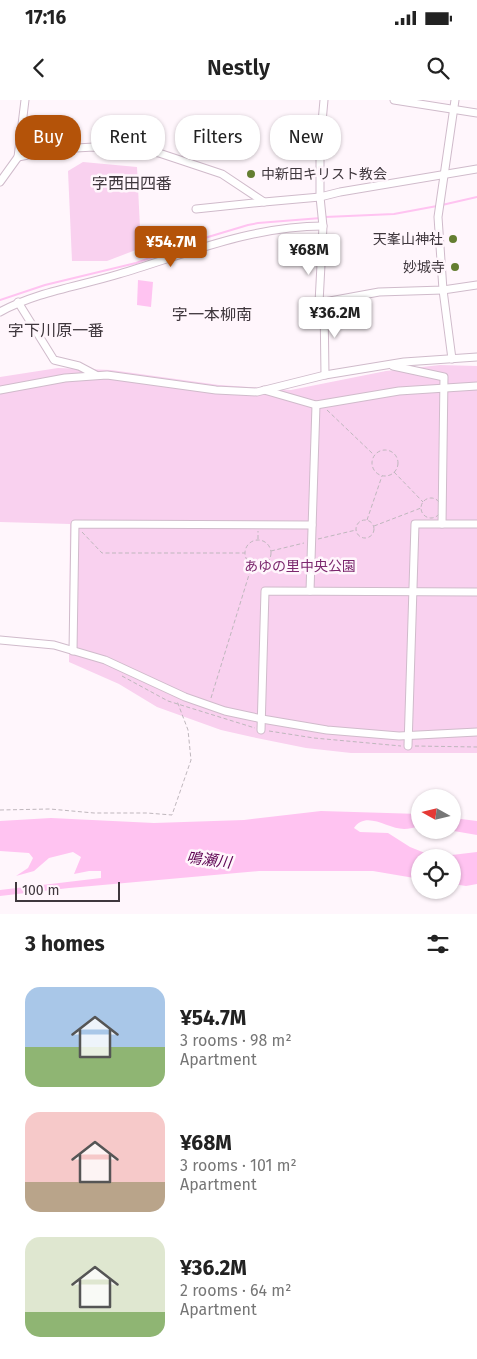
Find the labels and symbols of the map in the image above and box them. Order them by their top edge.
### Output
place label: 中新田キリスト教会 [261,166,387,183]
marker: 中新田キリスト教会 [245,168,257,180]
district label: 字西田四番 [92,174,172,193]
pin: ¥54.7M [130,226,212,268]
place label: 天峯山神社 [373,231,443,248]
marker: 天峯山神社 [447,233,459,245]
pin: ¥68M [279,234,339,276]
place label: 妙城寺 [403,259,445,276]
marker: 妙城寺 [449,261,461,273]
pin: ¥36.2M [294,296,376,339]
district label: 字一本柳南 [172,305,252,324]
district label: 字下川原一番 [8,321,104,340]
park label: あゆの里中央公園 [244,558,356,575]
north arrow [411,789,461,839]
water label: 鳴瀬川 [186,848,234,872]
scale bar [15,879,120,902]

